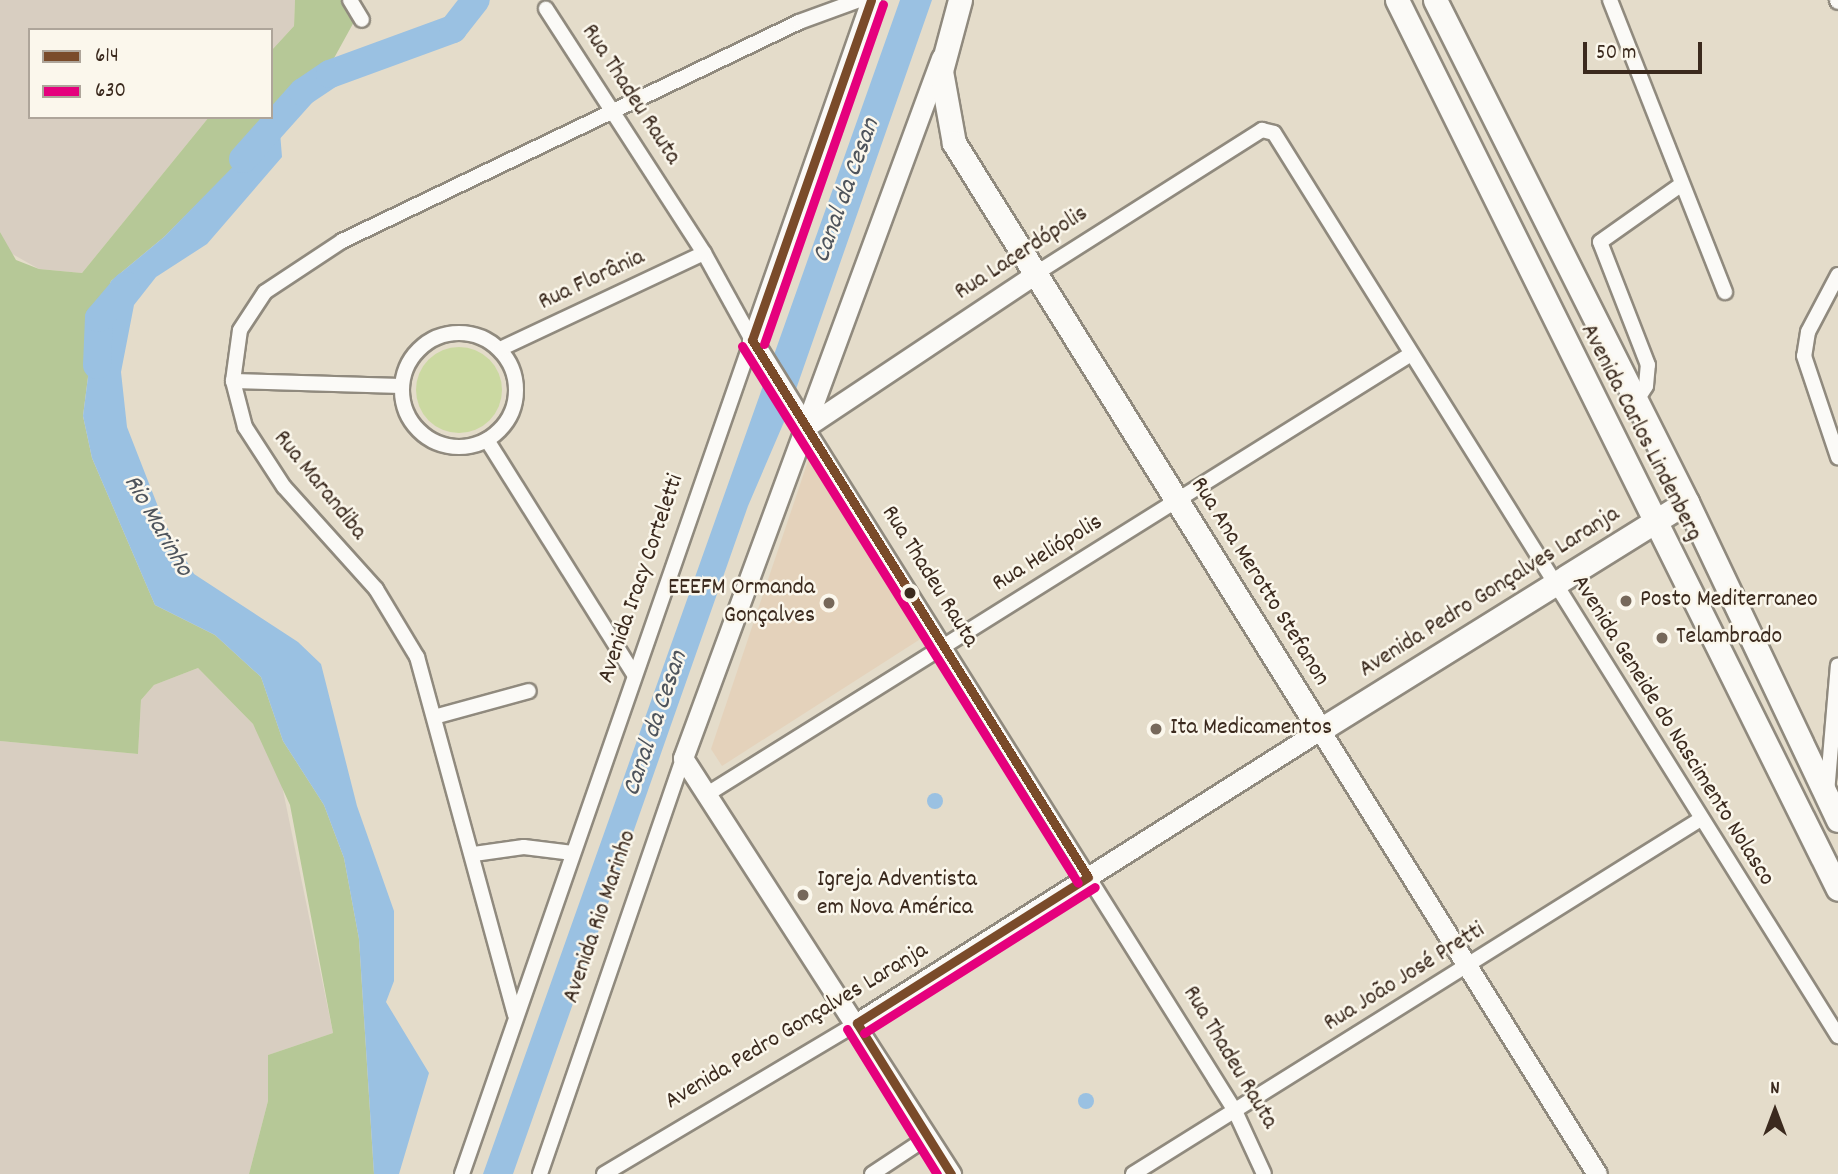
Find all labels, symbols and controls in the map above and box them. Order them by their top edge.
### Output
street label: Rua Thadeu Rauta [574,19,686,171]
legend [28,28,273,119]
scale bar [1586,28,1705,72]
text: 50 m [1596,39,1636,69]
text: 614 [95,42,119,72]
text: 630 [95,77,126,107]
water label: Canal da Cesan [806,115,888,267]
street label: Rua Lacerdópolis [950,200,1094,308]
street label: Rua Florânia [534,244,650,318]
street label: Avenida Carlos Lindenberg [1573,320,1707,546]
street label: Rua Marandiba [266,425,372,547]
water label: Rio Marinho [115,470,199,582]
street label: Avenida Iracy Corteletti [593,471,691,687]
street label: Rua Ana Merotto Stefanon [1183,472,1335,692]
street label: Rua Thadeu Rauta [874,501,984,653]
street label: Avenida Pedro Gonçalves Laranja [1355,501,1625,685]
street label: Rua Heliópolis [988,509,1108,599]
street label: Avenida Geneide do Nascimento Nolasco [1564,570,1780,892]
place label: EEEFM Ormanda Gonçalves [668,575,815,631]
unlabelled marker [903,586,917,600]
place label: Posto Mediterraneo [1640,587,1818,615]
marker: Posto Mediterraneo [1618,593,1634,609]
marker: EEEFM Ormanda Gonçalves [821,595,837,611]
place label: Telambrado [1676,624,1782,652]
marker: Telambrado [1654,630,1670,646]
water label: Canal da Cesan [617,647,695,801]
place label: Ita Medicamentos [1170,715,1332,743]
marker: Ita Medicamentos [1148,721,1164,737]
street label: Avenida Rio Marinho [558,827,644,1007]
place label: Igreja Adventista em Nova América [817,867,977,923]
marker: Igreja Adventista em Nova América [795,887,811,903]
street label: Rua João José Pretti [1319,917,1491,1039]
street label: Avenida Pedro Gonçalves Laranja [660,937,934,1117]
street label: Rua Thadeu Rauta [1175,981,1283,1135]
north arrow [1740,1076,1810,1146]
text: N [1770,1076,1780,1103]

